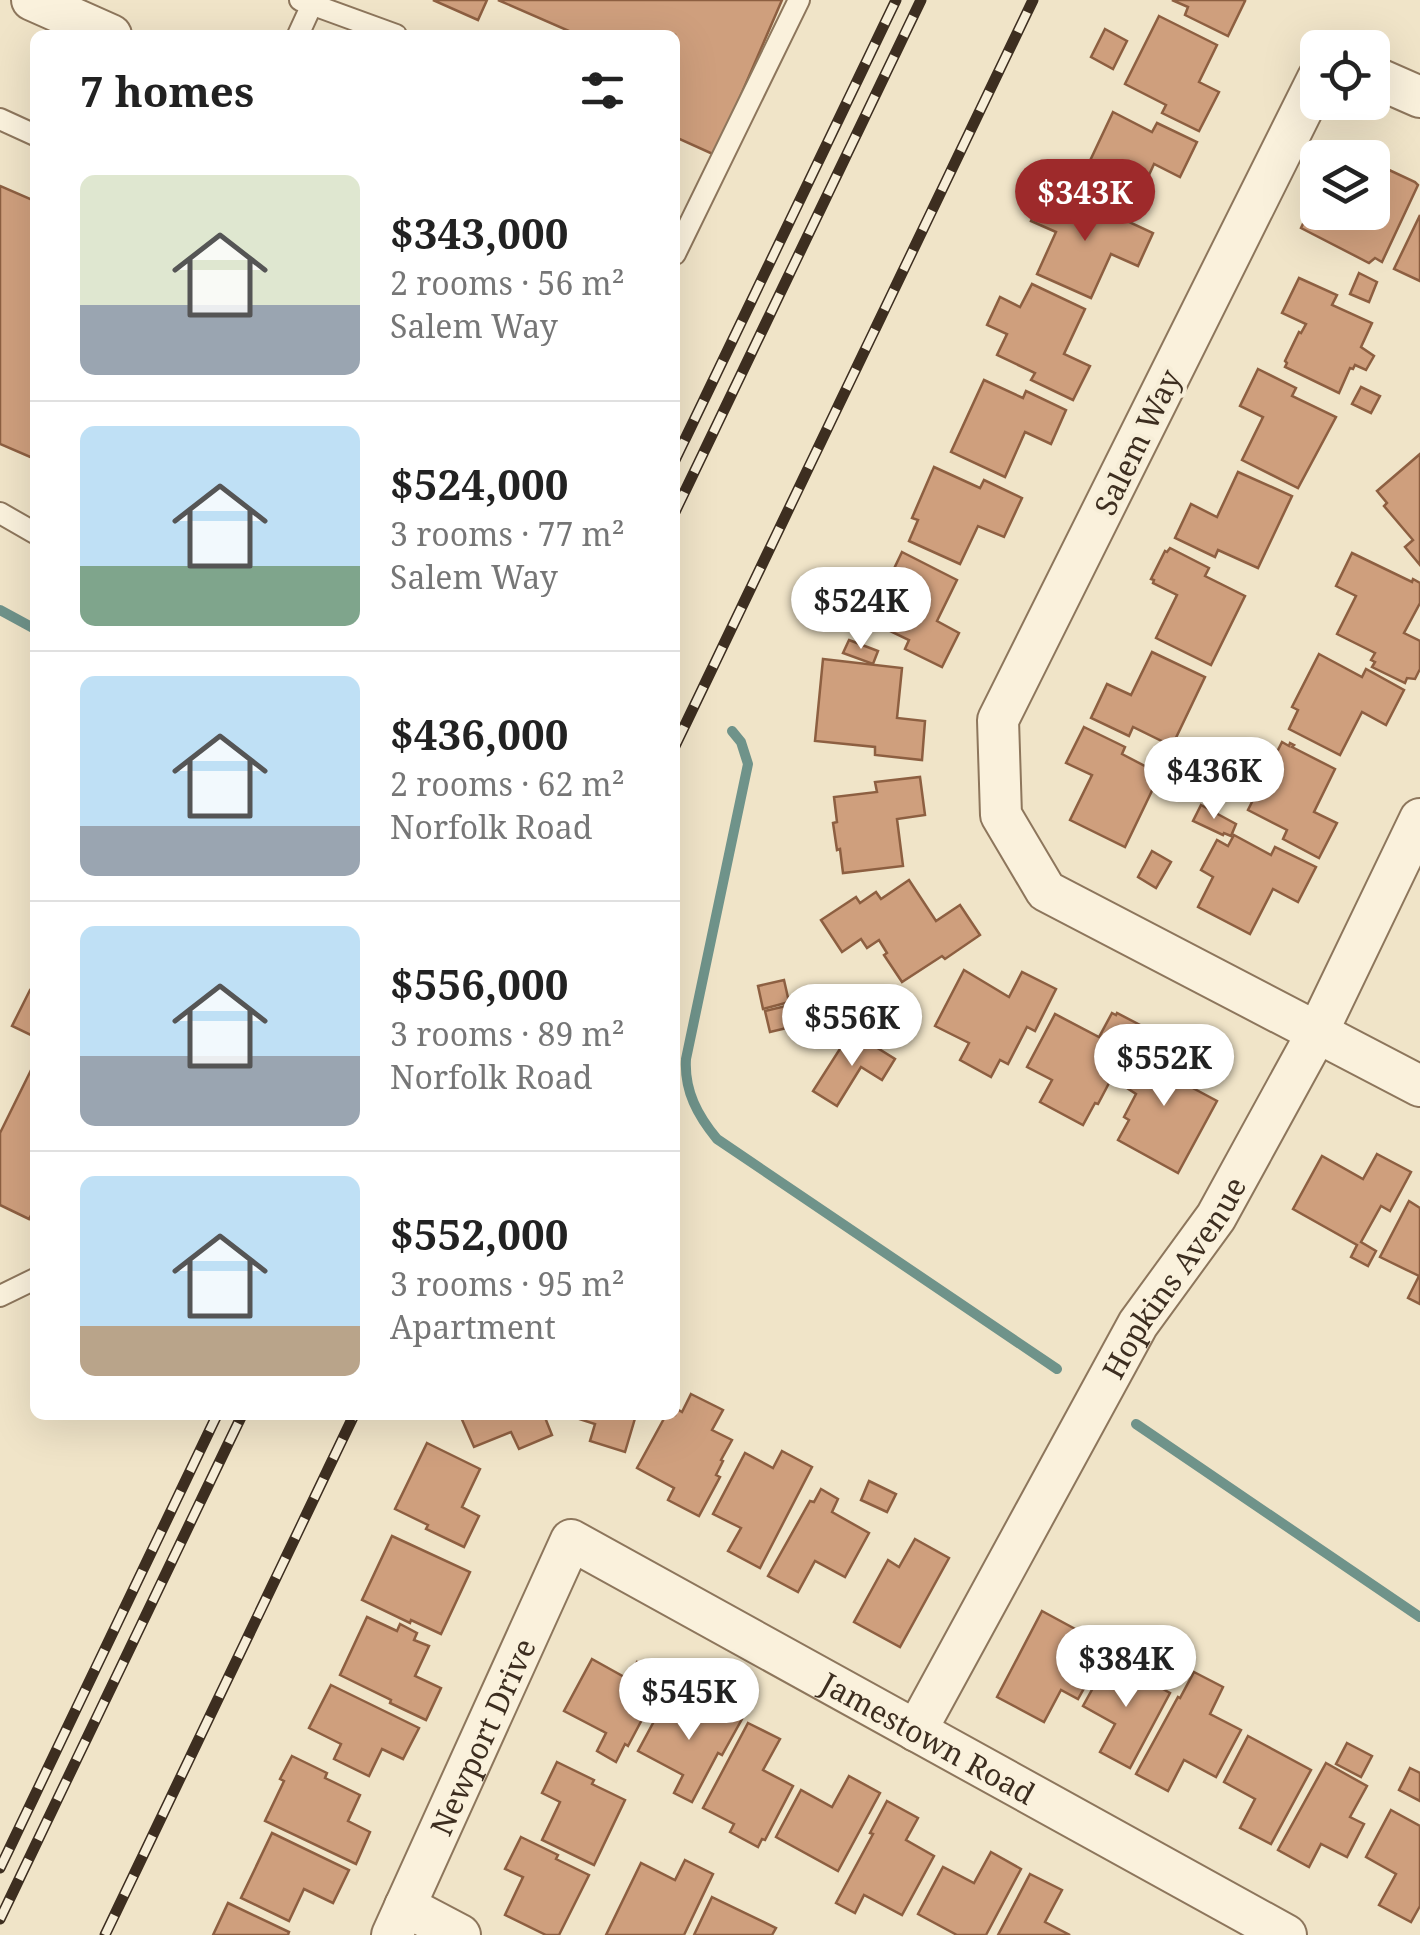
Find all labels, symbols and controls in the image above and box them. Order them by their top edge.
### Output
map controls [1300,30,1390,230]
button: locate [1300,30,1390,120]
text: 7 homes [80,62,254,119]
icon: filters [575,63,630,118]
button: layers [1300,140,1390,230]
pin: $343K [1015,159,1155,244]
text: $343K [1037,170,1133,213]
text: $343,000 [390,204,568,261]
icon: home [160,215,280,335]
text: 2 rooms · 56 m² [390,261,625,304]
text: Salem Way [390,304,558,347]
street label: Salem Way [1084,362,1190,522]
text: $524,000 [390,455,568,512]
icon: home [160,466,280,586]
text: 3 rooms · 77 m² [390,512,625,555]
text: Salem Way [390,555,558,598]
pin: $524K [791,567,931,652]
text: $524K [813,578,909,621]
text: $436,000 [390,705,568,762]
icon: home [160,716,280,836]
pin: $436K [1144,737,1284,822]
text: $436K [1166,748,1262,791]
text: 2 rooms · 62 m² [390,762,625,805]
text: Norfolk Road [390,805,592,848]
text: $556,000 [390,955,568,1012]
icon: home [160,966,280,1086]
pin: $556K [782,984,922,1069]
text: $556K [804,995,900,1038]
text: 3 rooms · 89 m² [390,1012,625,1055]
pin: $552K [1094,1024,1234,1109]
text: $552K [1116,1035,1212,1078]
text: Norfolk Road [390,1055,592,1098]
street label: Hopkins Avenue [1092,1169,1255,1386]
text: $552,000 [390,1205,568,1262]
icon: home [160,1216,280,1336]
text: 3 rooms · 95 m² [390,1262,625,1305]
text: Apartment [390,1305,556,1348]
pin: $384K [1056,1625,1196,1710]
street label: Newport Drive [420,1631,544,1841]
text: $384K [1078,1636,1174,1679]
pin: $545K [619,1658,759,1743]
street label: Jamestown Road [813,1661,1043,1813]
text: $545K [641,1669,737,1712]

